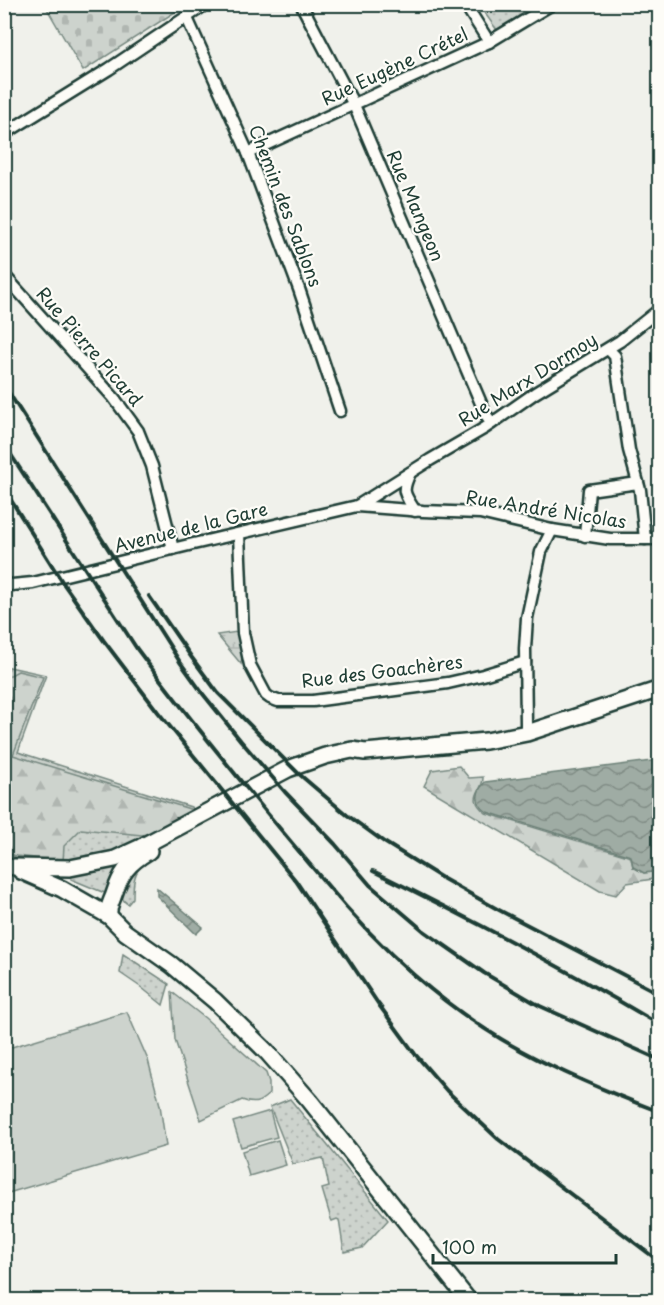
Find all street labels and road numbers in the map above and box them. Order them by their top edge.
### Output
street label: Rue Eugène Crétel [317,20,472,111]
street label: Chemin des Sablons [243,120,330,291]
street label: Rue Mangeon [381,146,452,265]
street label: Rue Pierre Picard [31,280,150,412]
street label: Rue Marx Dormoy [452,325,602,432]
street label: Rue André Nicolas [464,483,628,535]
street label: Avenue de la Gare [111,494,270,559]
street label: Rue des Goachères [300,647,464,694]

